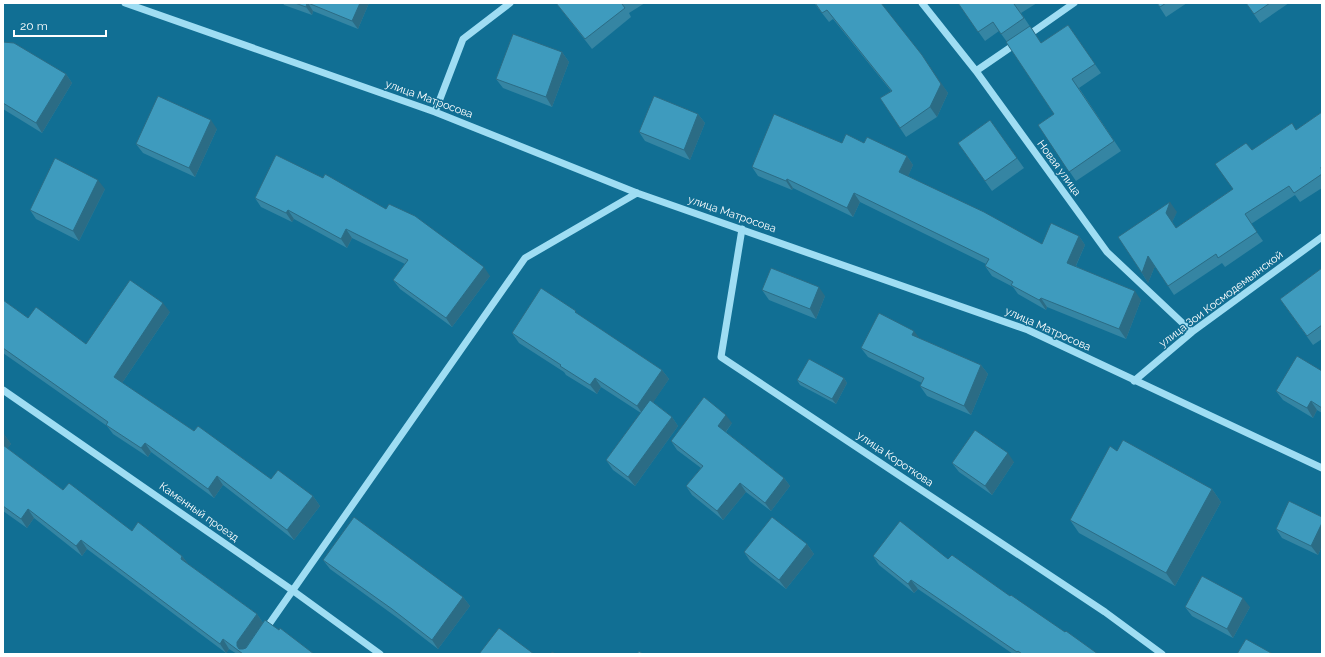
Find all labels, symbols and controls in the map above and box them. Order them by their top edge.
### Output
scale bar [14,12,106,38]
text: 20 m [20,19,48,33]
street label: улица Матросова [383,77,475,121]
street label: Новая улица [1034,138,1084,198]
street label: улица Матросова [686,193,778,235]
street label: улица Зои Космодемьянской [1156,248,1286,350]
street label: улица Матросова [1003,304,1093,354]
street label: улица Короткова [854,429,936,489]
street label: Каменный проезд [157,480,242,545]

